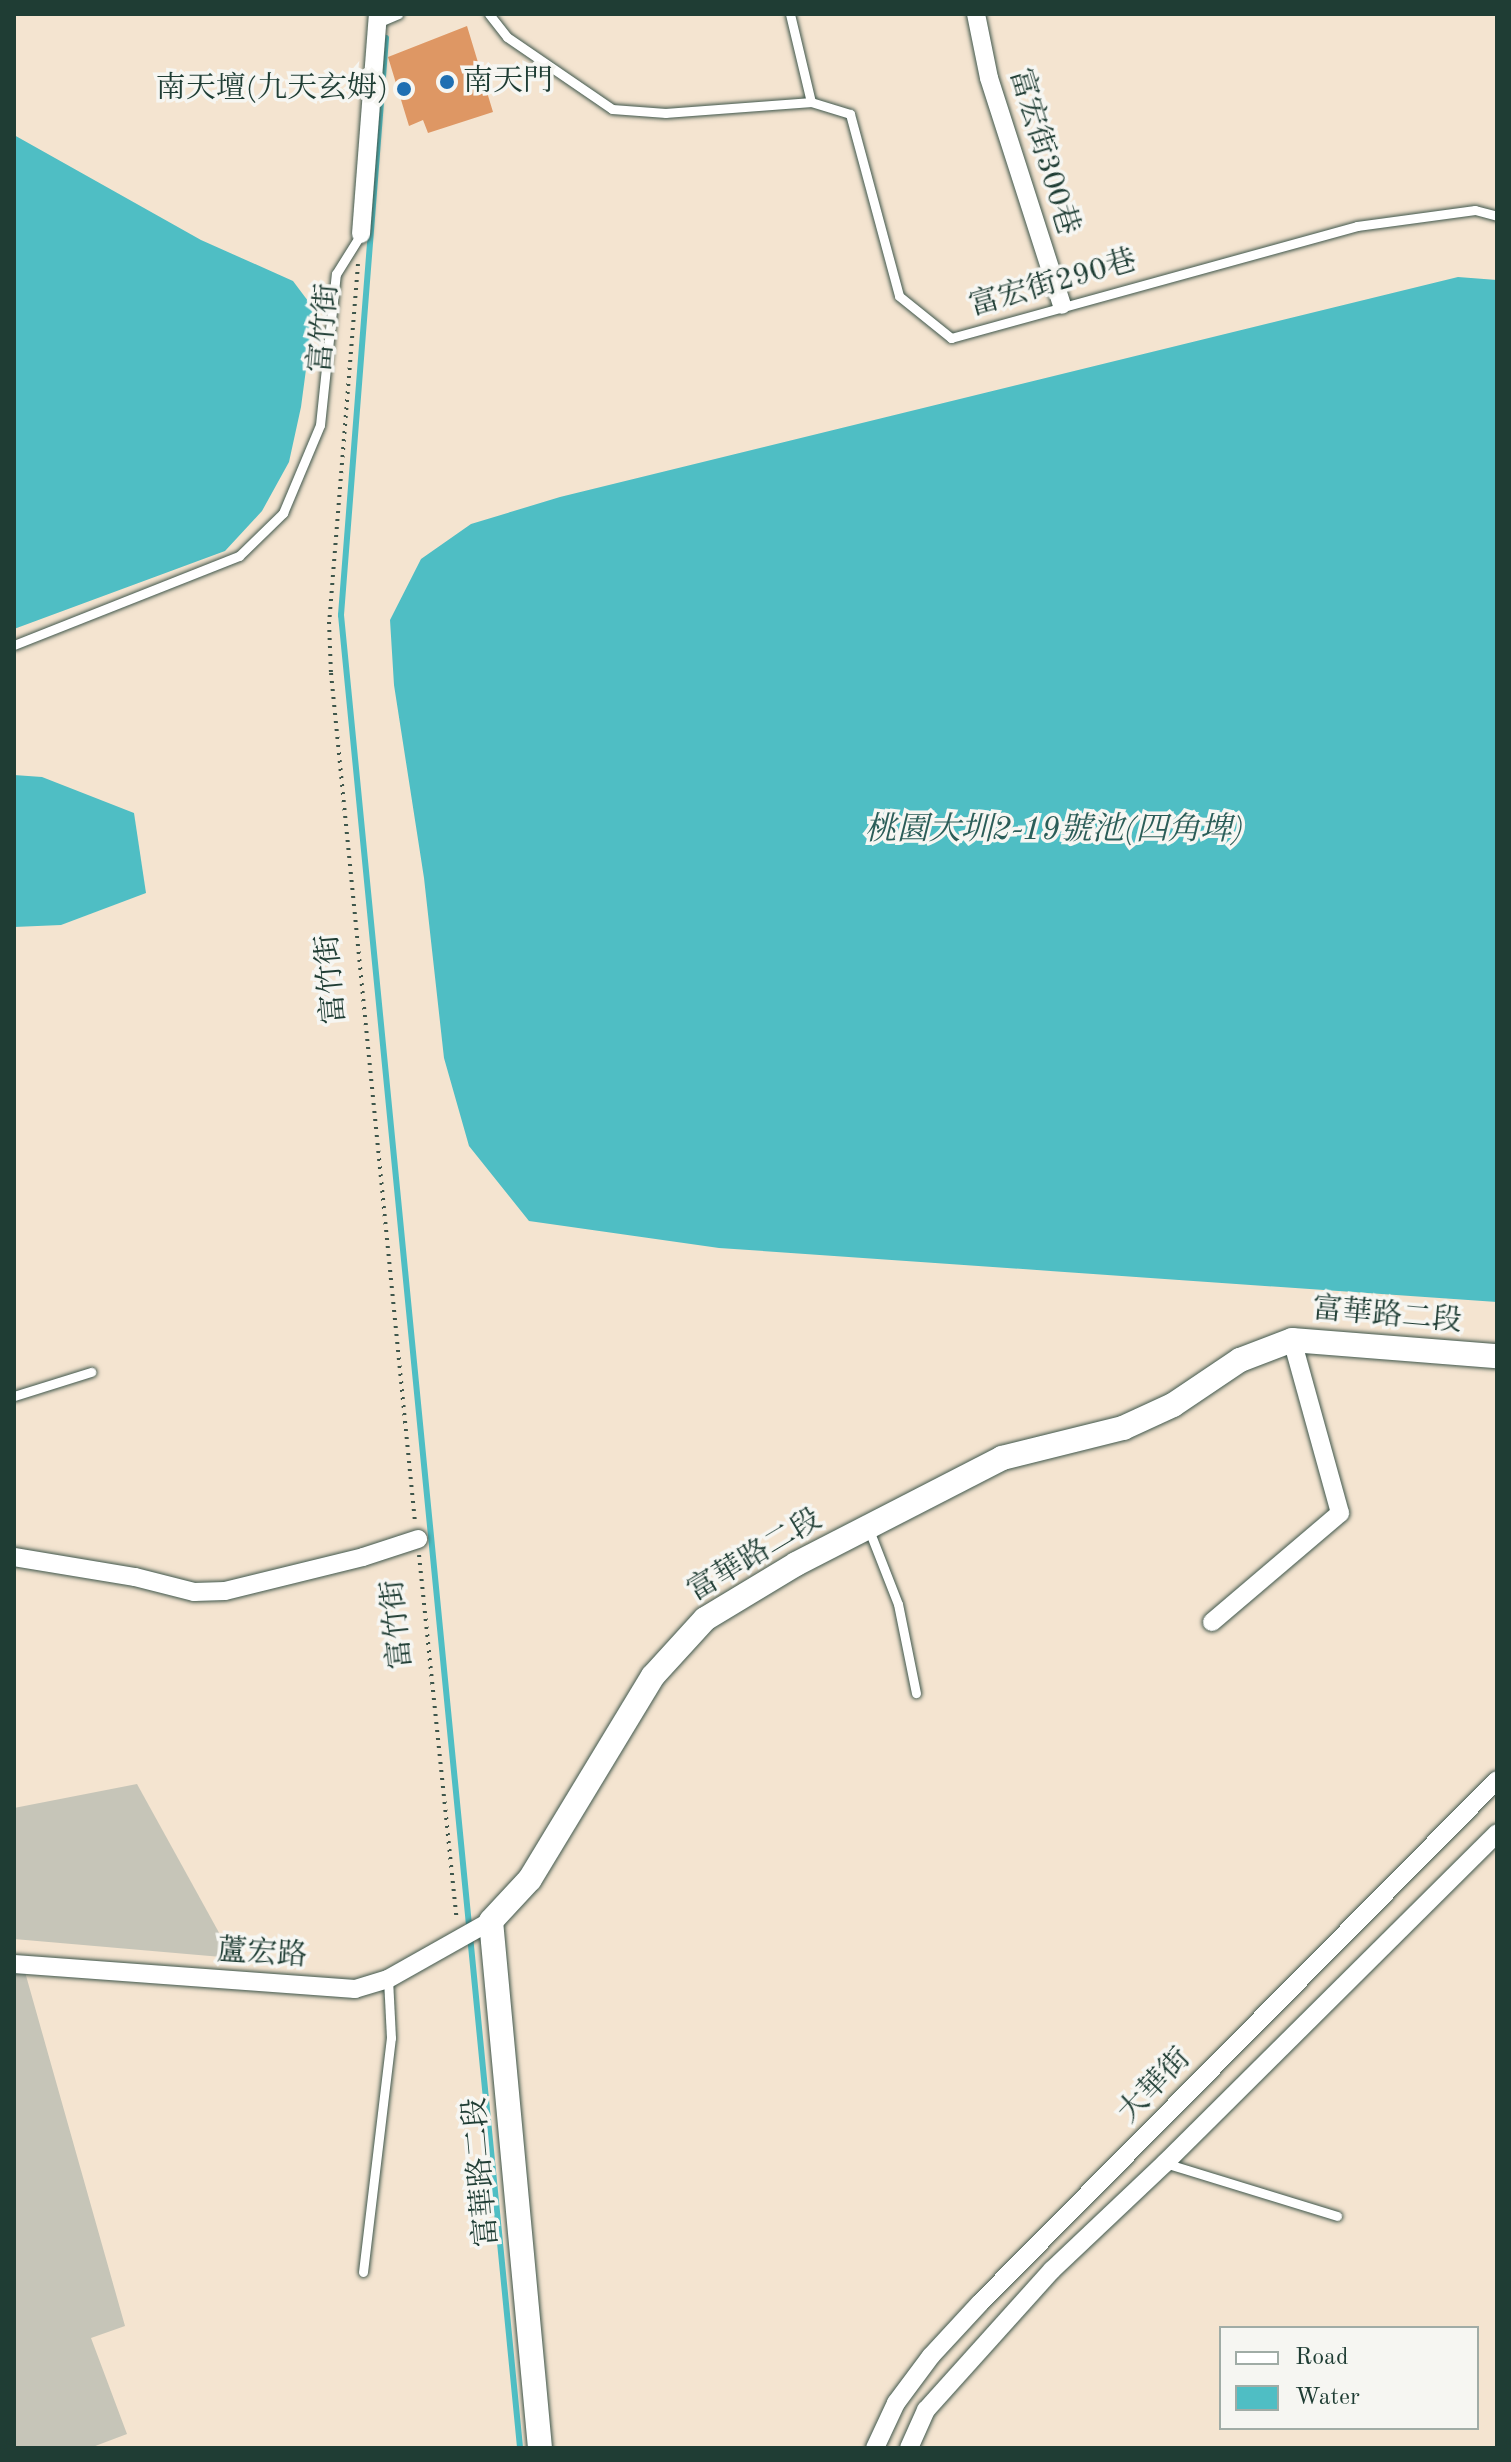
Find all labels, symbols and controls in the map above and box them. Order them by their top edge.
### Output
place label: 南天門 [463,64,553,100]
street label: 富宏街300巷 [1001,64,1085,240]
place label: 南天壇(九天玄姆) [156,71,388,107]
marker: 南天門 [438,73,456,91]
marker: 南天壇(九天玄姆) [395,80,413,98]
street label: 富宏街290巷 [965,243,1141,325]
street label: 富竹街 [303,282,347,374]
water label: 桃園大圳2-19號池(四角埤) [864,812,1244,850]
street label: 富竹街 [310,933,354,1025]
street label: 富華路二段 [1311,1292,1463,1340]
street label: 富華路二段 [681,1502,829,1610]
street label: 富竹街 [375,1577,421,1671]
street label: 蘆宏路 [216,1933,308,1975]
street label: 大華街 [1111,2041,1199,2131]
street label: 富華路二段 [458,2096,506,2248]
legend [1219,2326,1479,2430]
text: Road [1295,2346,1348,2370]
text: Water [1295,2386,1360,2410]

